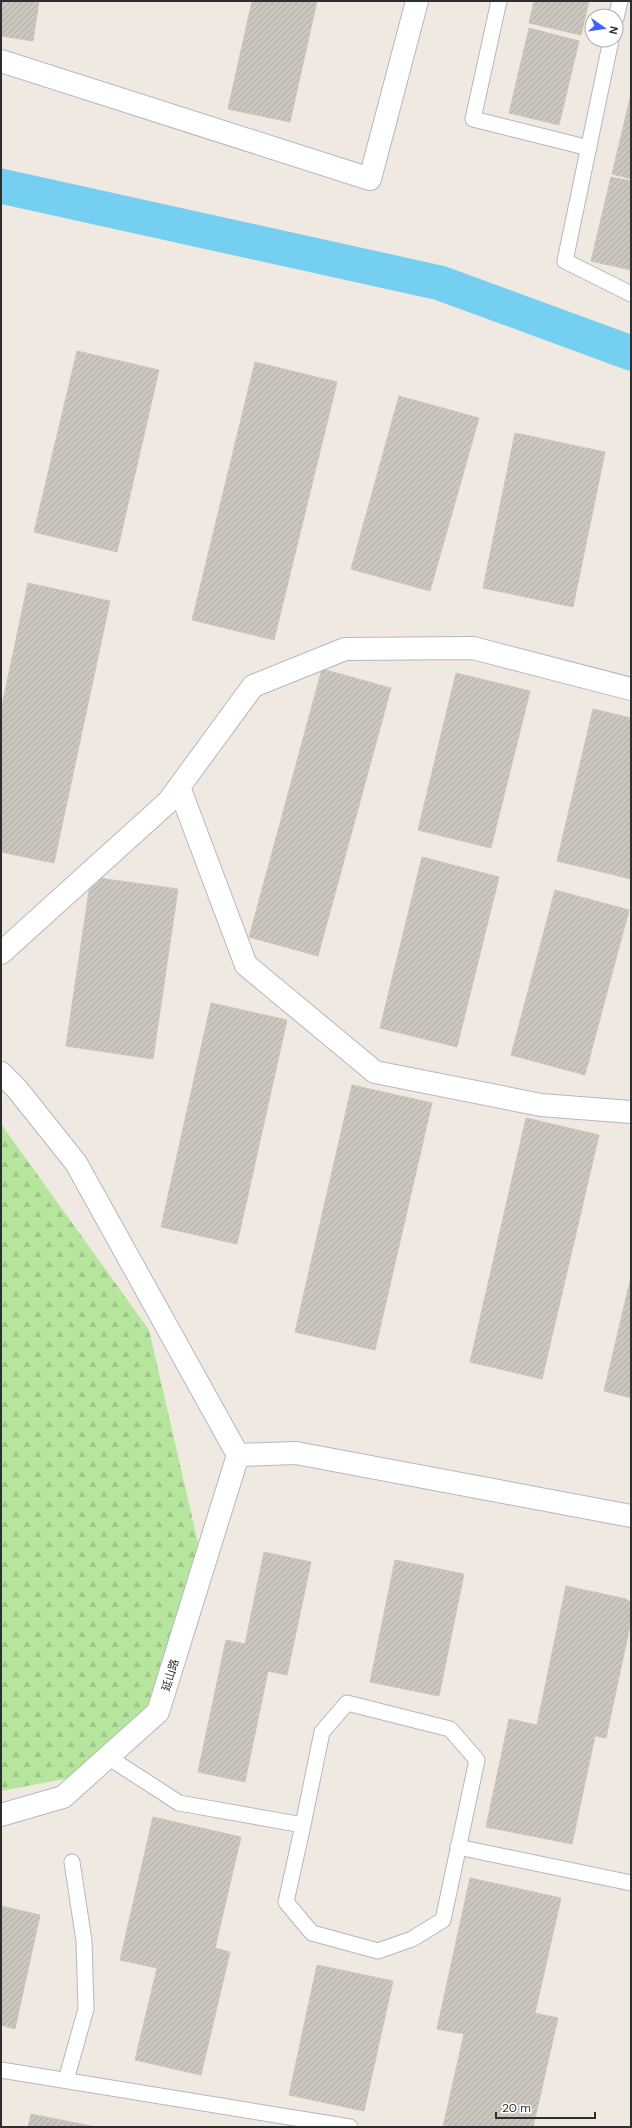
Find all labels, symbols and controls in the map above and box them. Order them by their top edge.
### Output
north arrow [584,8,624,48]
text: N [606,25,621,36]
street label: 延山路 [158,1657,182,1693]
scale bar [496,2094,595,2120]
text: 20 m [502,2100,531,2116]

